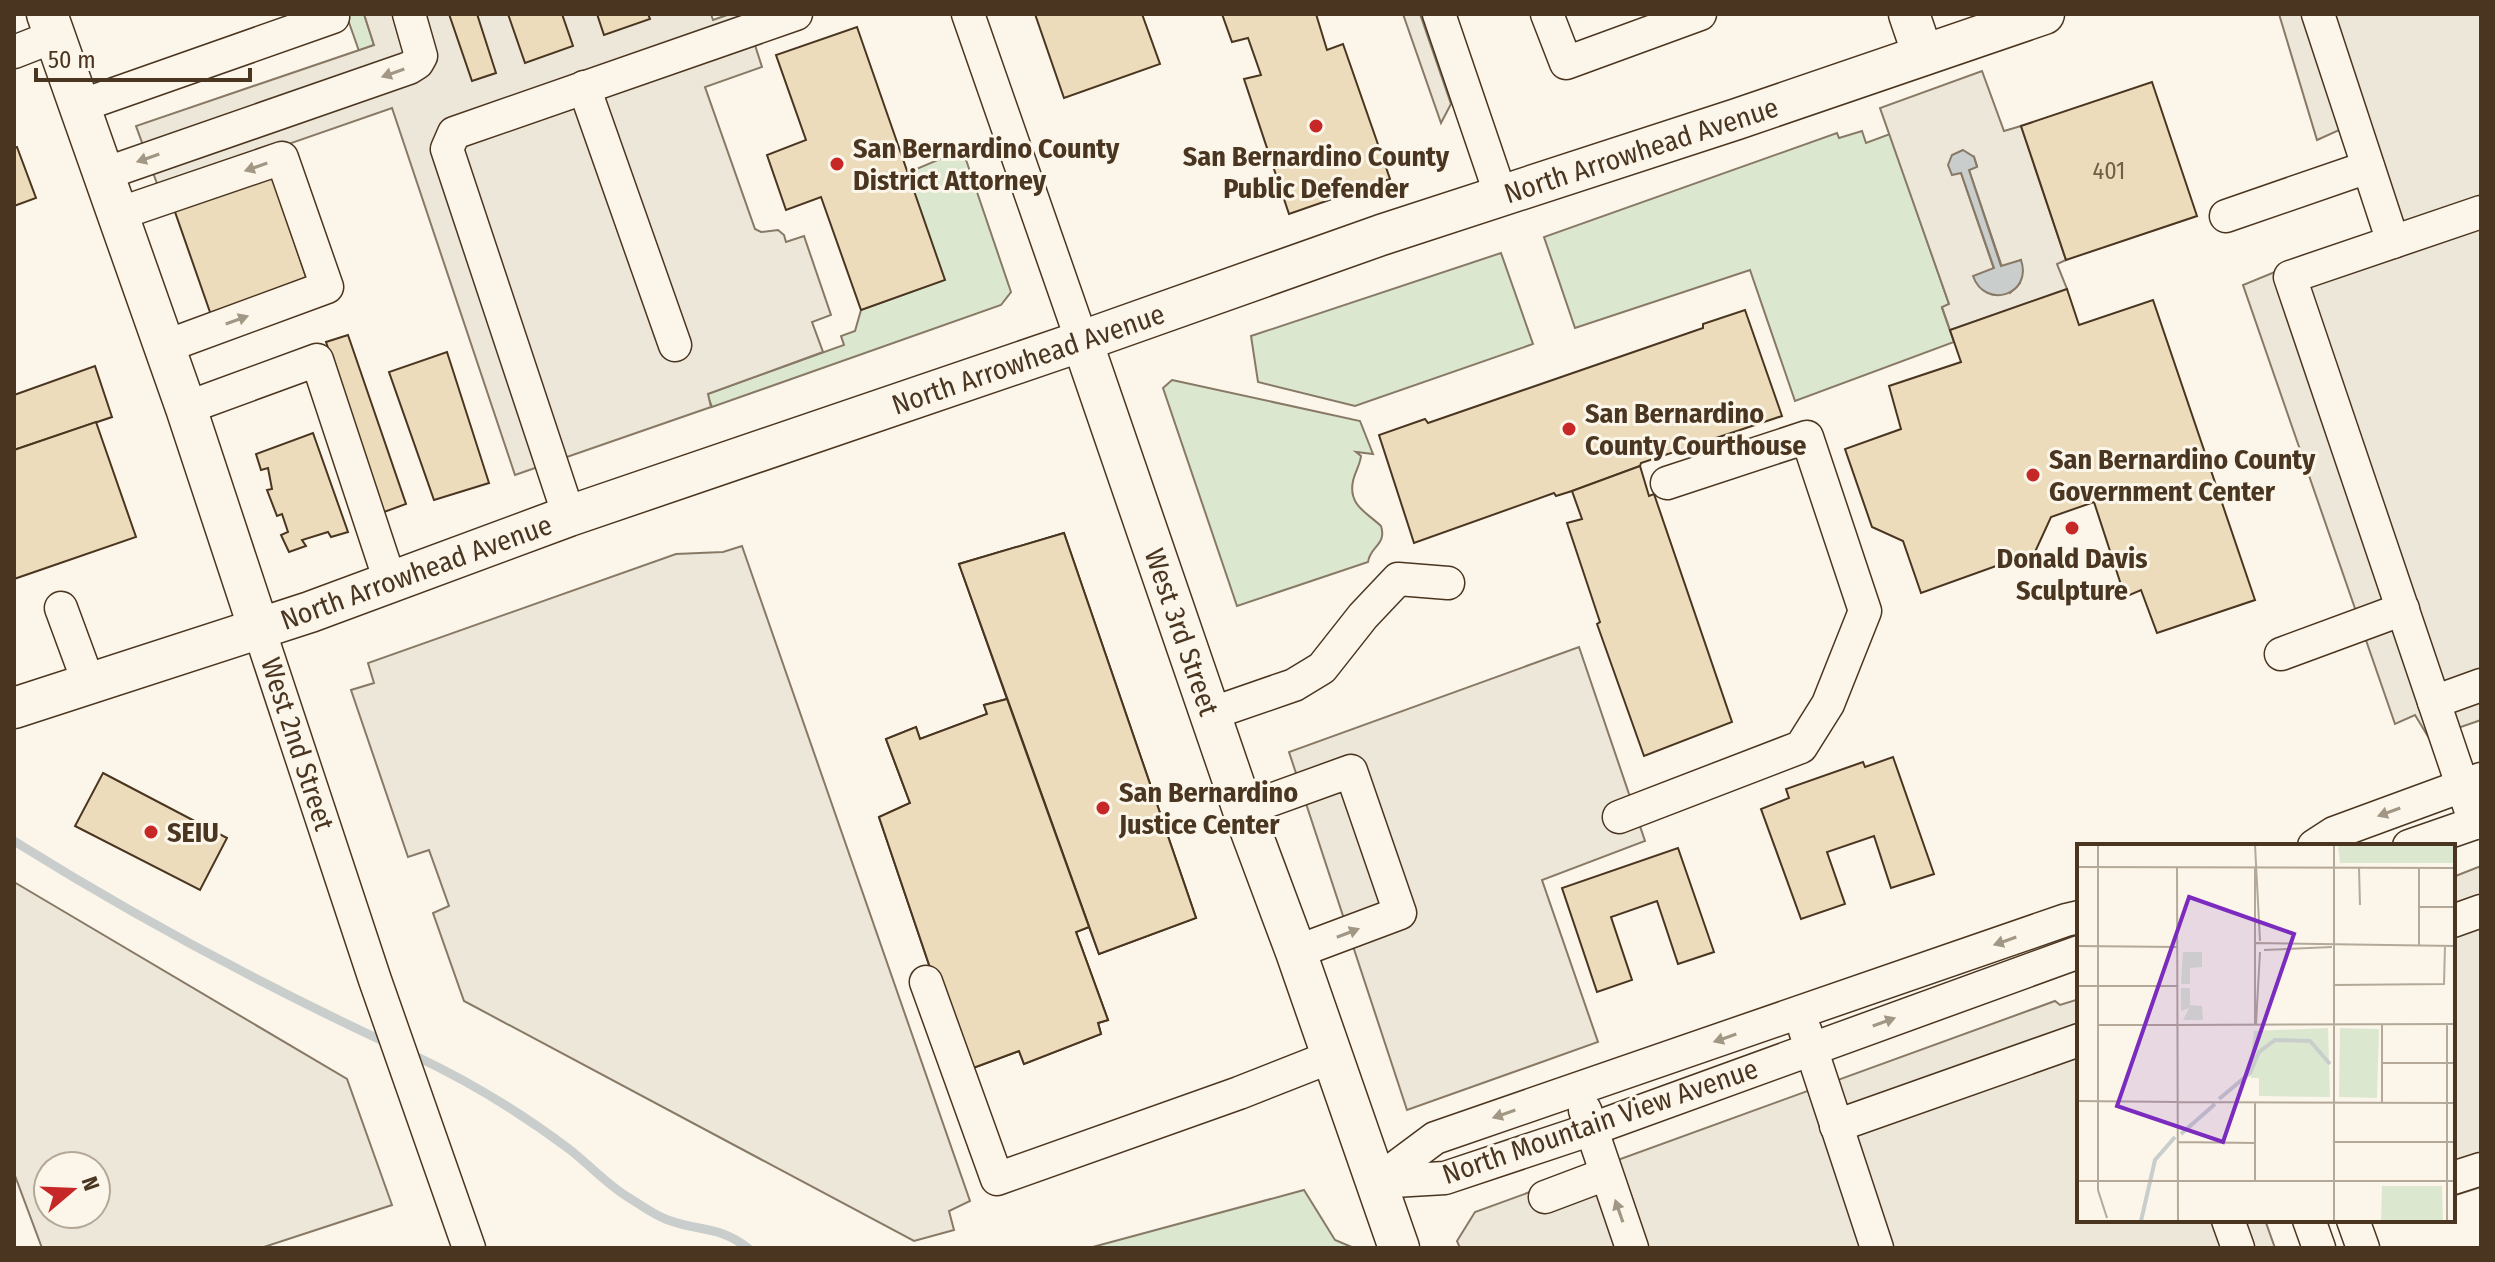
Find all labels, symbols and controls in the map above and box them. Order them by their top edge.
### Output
scale bar [36,32,250,82]
text: 50 m [48,46,96,74]
one-way arrow [381,68,405,80]
street label: North Arrowhead Avenue [1500,91,1782,210]
marker: San Bernardino County Public Defender [1307,117,1325,135]
place label: San Bernardino County District Attorney [853,132,1120,197]
place label: San Bernardino County Public Defender [1183,140,1450,205]
one-way arrow [135,153,159,165]
marker: San Bernardino County District Attorney [828,155,846,173]
house number: 401 [2093,157,2125,185]
one-way arrow [243,162,267,174]
street label: North Arrowhead Avenue [887,297,1169,422]
one-way arrow [226,313,250,326]
place label: San Bernardino County Courthouse [1585,397,1807,462]
marker: San Bernardino County Courthouse [1560,420,1578,438]
place label: San Bernardino County Government Center [2049,443,2316,508]
marker: San Bernardino County Government Center [2024,466,2042,484]
street label: North Arrowhead Avenue [276,508,556,637]
marker: Donald Davis Sculpture [2063,519,2081,537]
place label: Donald Davis Sculpture [1996,542,2148,607]
street label: West 3rd Street [1138,544,1226,721]
street label: West 2nd Street [254,654,341,836]
place label: San Bernardino Justice Center [1118,776,1298,841]
marker: San Bernardino Justice Center [1094,799,1112,817]
one-way arrow [2377,807,2401,819]
place label: SEIU [167,816,219,849]
marker: SEIU [142,823,160,841]
inset map [2077,844,2455,1222]
one-way arrow [1336,926,1360,939]
one-way arrow [1992,935,2016,947]
one-way arrow [1873,1015,1897,1028]
one-way arrow [1713,1032,1737,1045]
street label: North Mountain View Avenue [1438,1052,1762,1191]
one-way arrow [1492,1109,1516,1121]
north arrow [32,1150,112,1230]
text: N [76,1173,105,1194]
one-way arrow [1613,1199,1625,1223]

